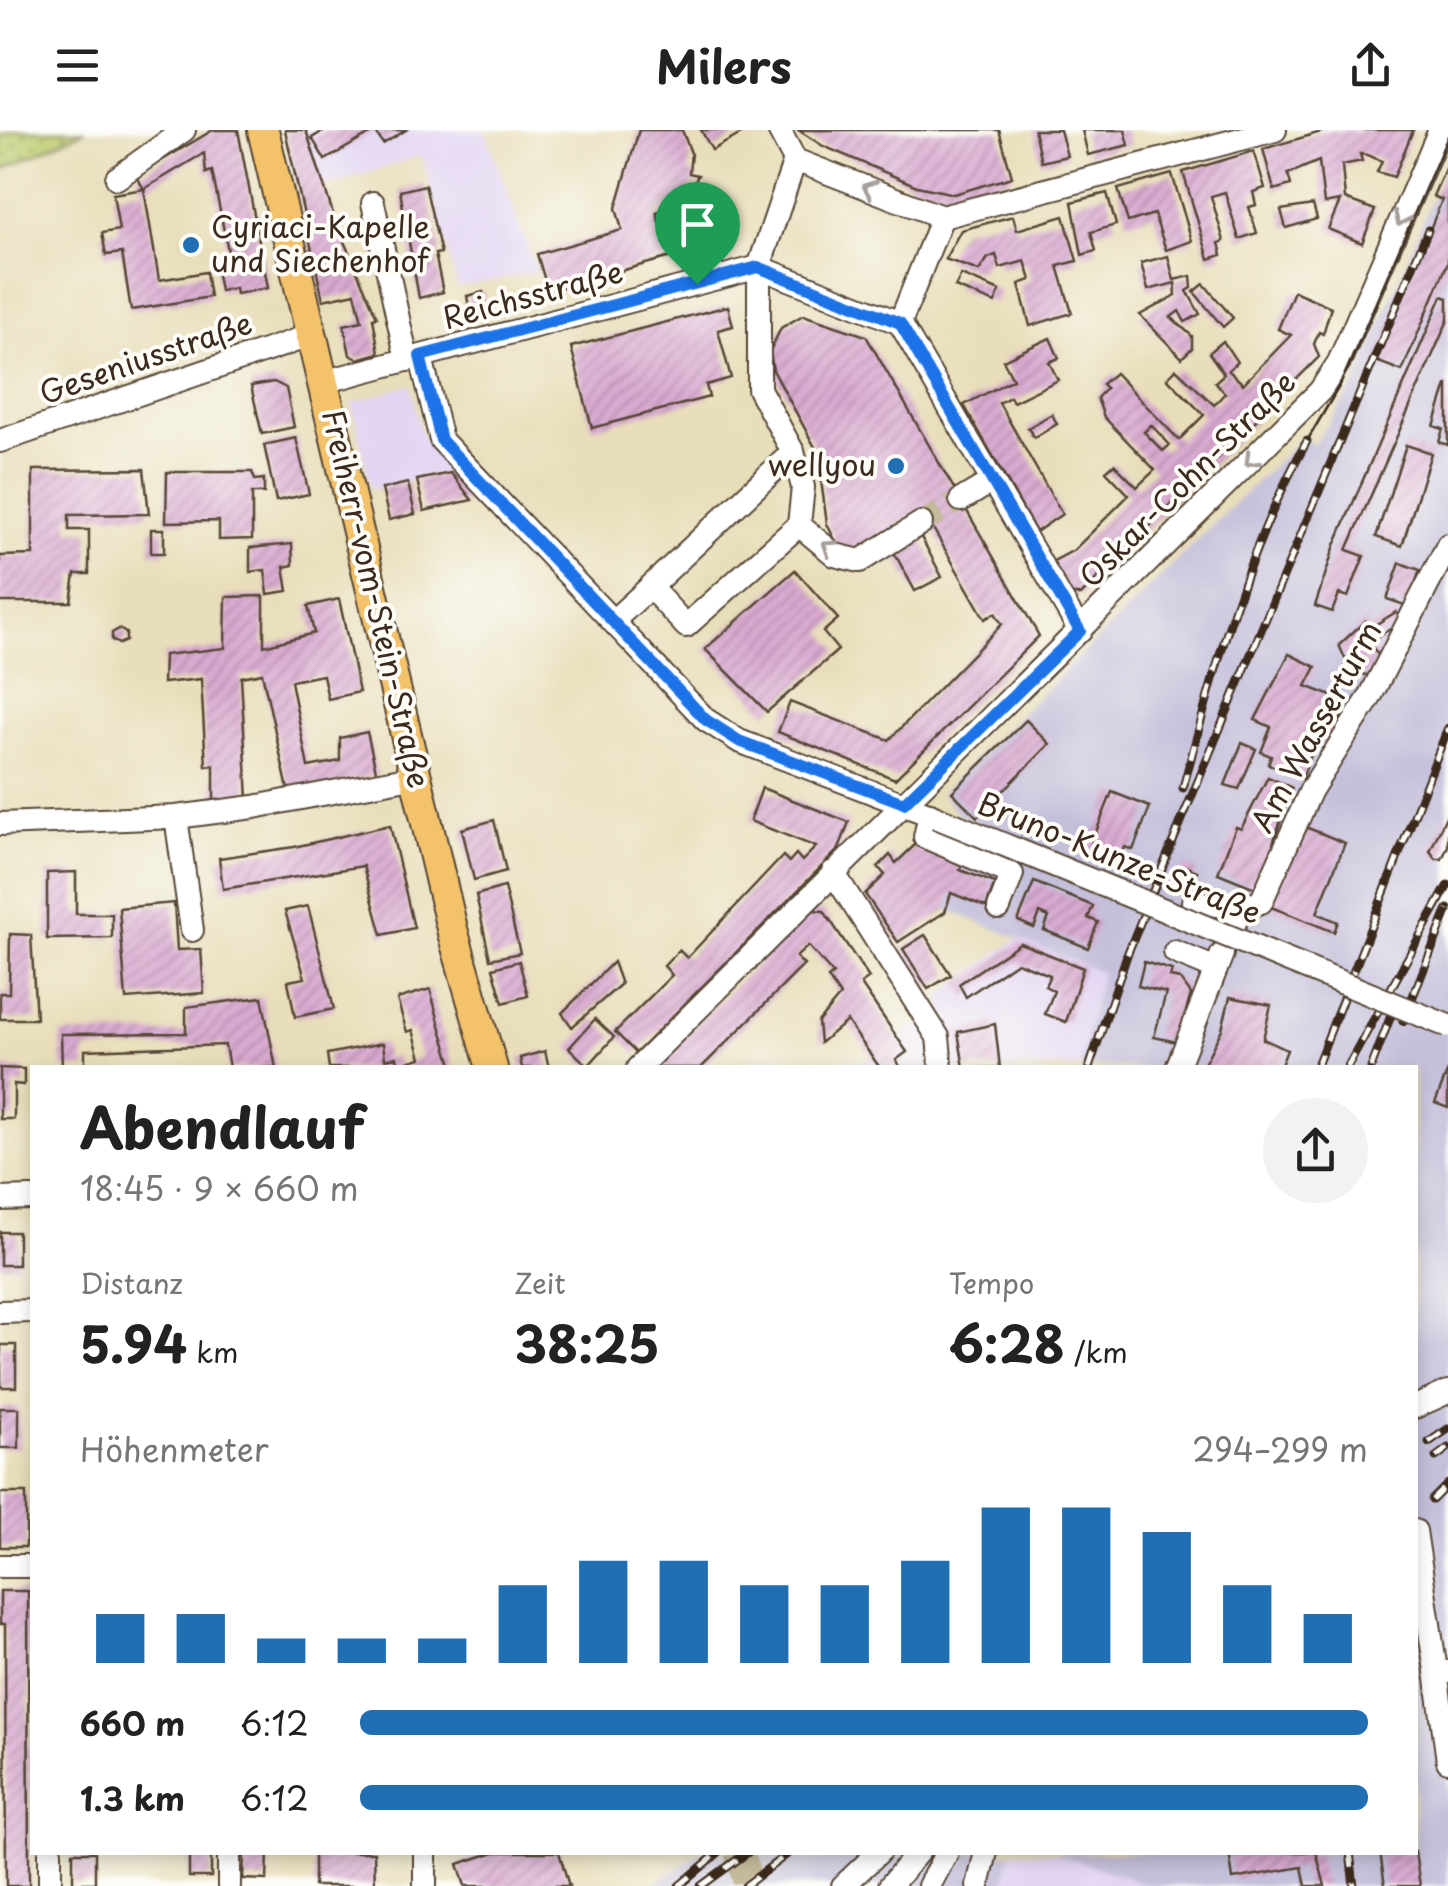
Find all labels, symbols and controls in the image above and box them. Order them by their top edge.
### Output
text: Milers [656,31,792,99]
icon: menu [50,38,105,93]
icon: share [1343,38,1398,93]
one-way arrow [861,180,878,200]
pin [655,182,740,285]
icon: arrive [670,197,725,252]
place label: Cyriaci-Kapelle und Siechenhof [211,203,431,282]
one-way arrow [1393,209,1413,227]
marker: Cyriaci-Kapelle und Siechenhof [180,234,202,256]
street label: Reichsstraße [437,248,627,339]
street label: Geseniusstraße [33,299,258,414]
street label: Oskar-Cohn-Straße [1068,360,1305,597]
street label: Freiherr-vom-Stein-Straße [312,405,443,792]
place label: wellyou [768,441,876,486]
one-way arrow [1245,448,1263,466]
marker: wellyou [885,455,907,477]
one-way arrow [821,541,839,560]
street label: Am Wasserturm [1238,612,1392,840]
street label: Bruno-Kunze-Straße [972,779,1268,934]
text: Abendlauf [80,1085,365,1168]
button: share [1263,1098,1368,1203]
text: 18:45 · 9 × 660 m [80,1164,359,1212]
text: Distanz [80,1261,183,1304]
text: Zeit [514,1261,566,1304]
text: Tempo [949,1261,1034,1304]
text: 5.94 [80,1304,187,1380]
text: 38:25 [514,1304,660,1380]
text: 6:28 [949,1304,1065,1380]
text: km [187,1330,238,1373]
text: /km [1065,1330,1128,1373]
text: Höhenmeter [80,1425,269,1473]
text: 294–299 m [1192,1425,1368,1473]
text: 660 m [80,1699,185,1747]
text: 6:12 [240,1699,309,1747]
text: 1.3 km [80,1774,185,1822]
text: 6:12 [240,1774,309,1822]

